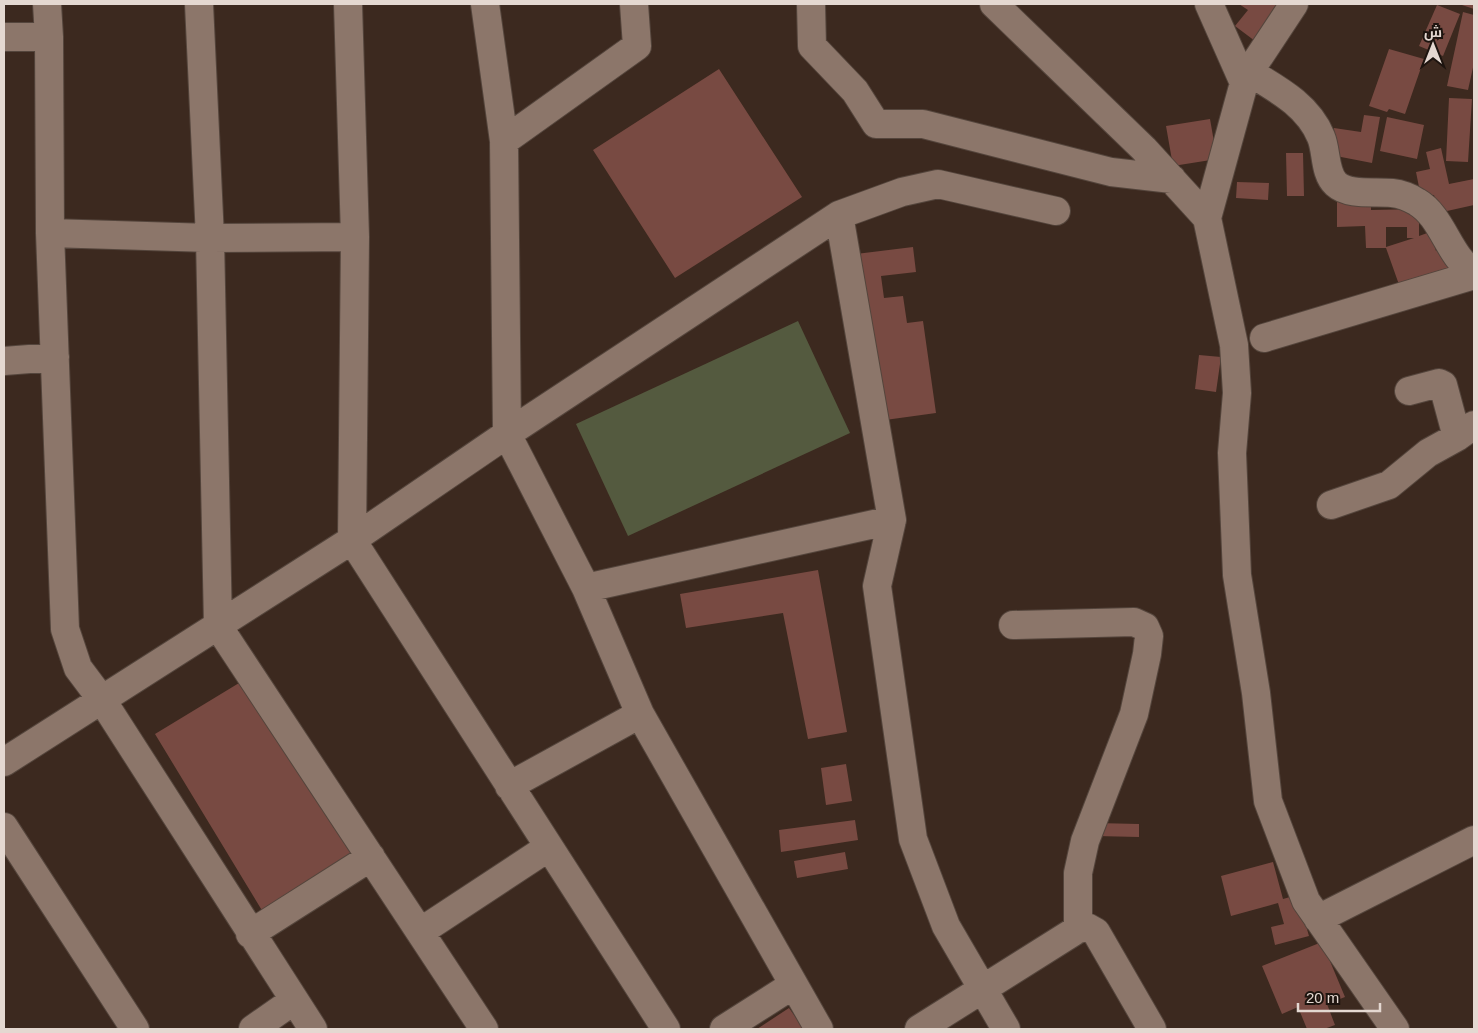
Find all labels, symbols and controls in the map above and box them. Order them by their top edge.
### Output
north arrow [1408,20,1458,70]
text: ش [1424,24,1442,41]
scale bar [1298,980,1380,1012]
text: 20 m [1306,989,1339,1006]

